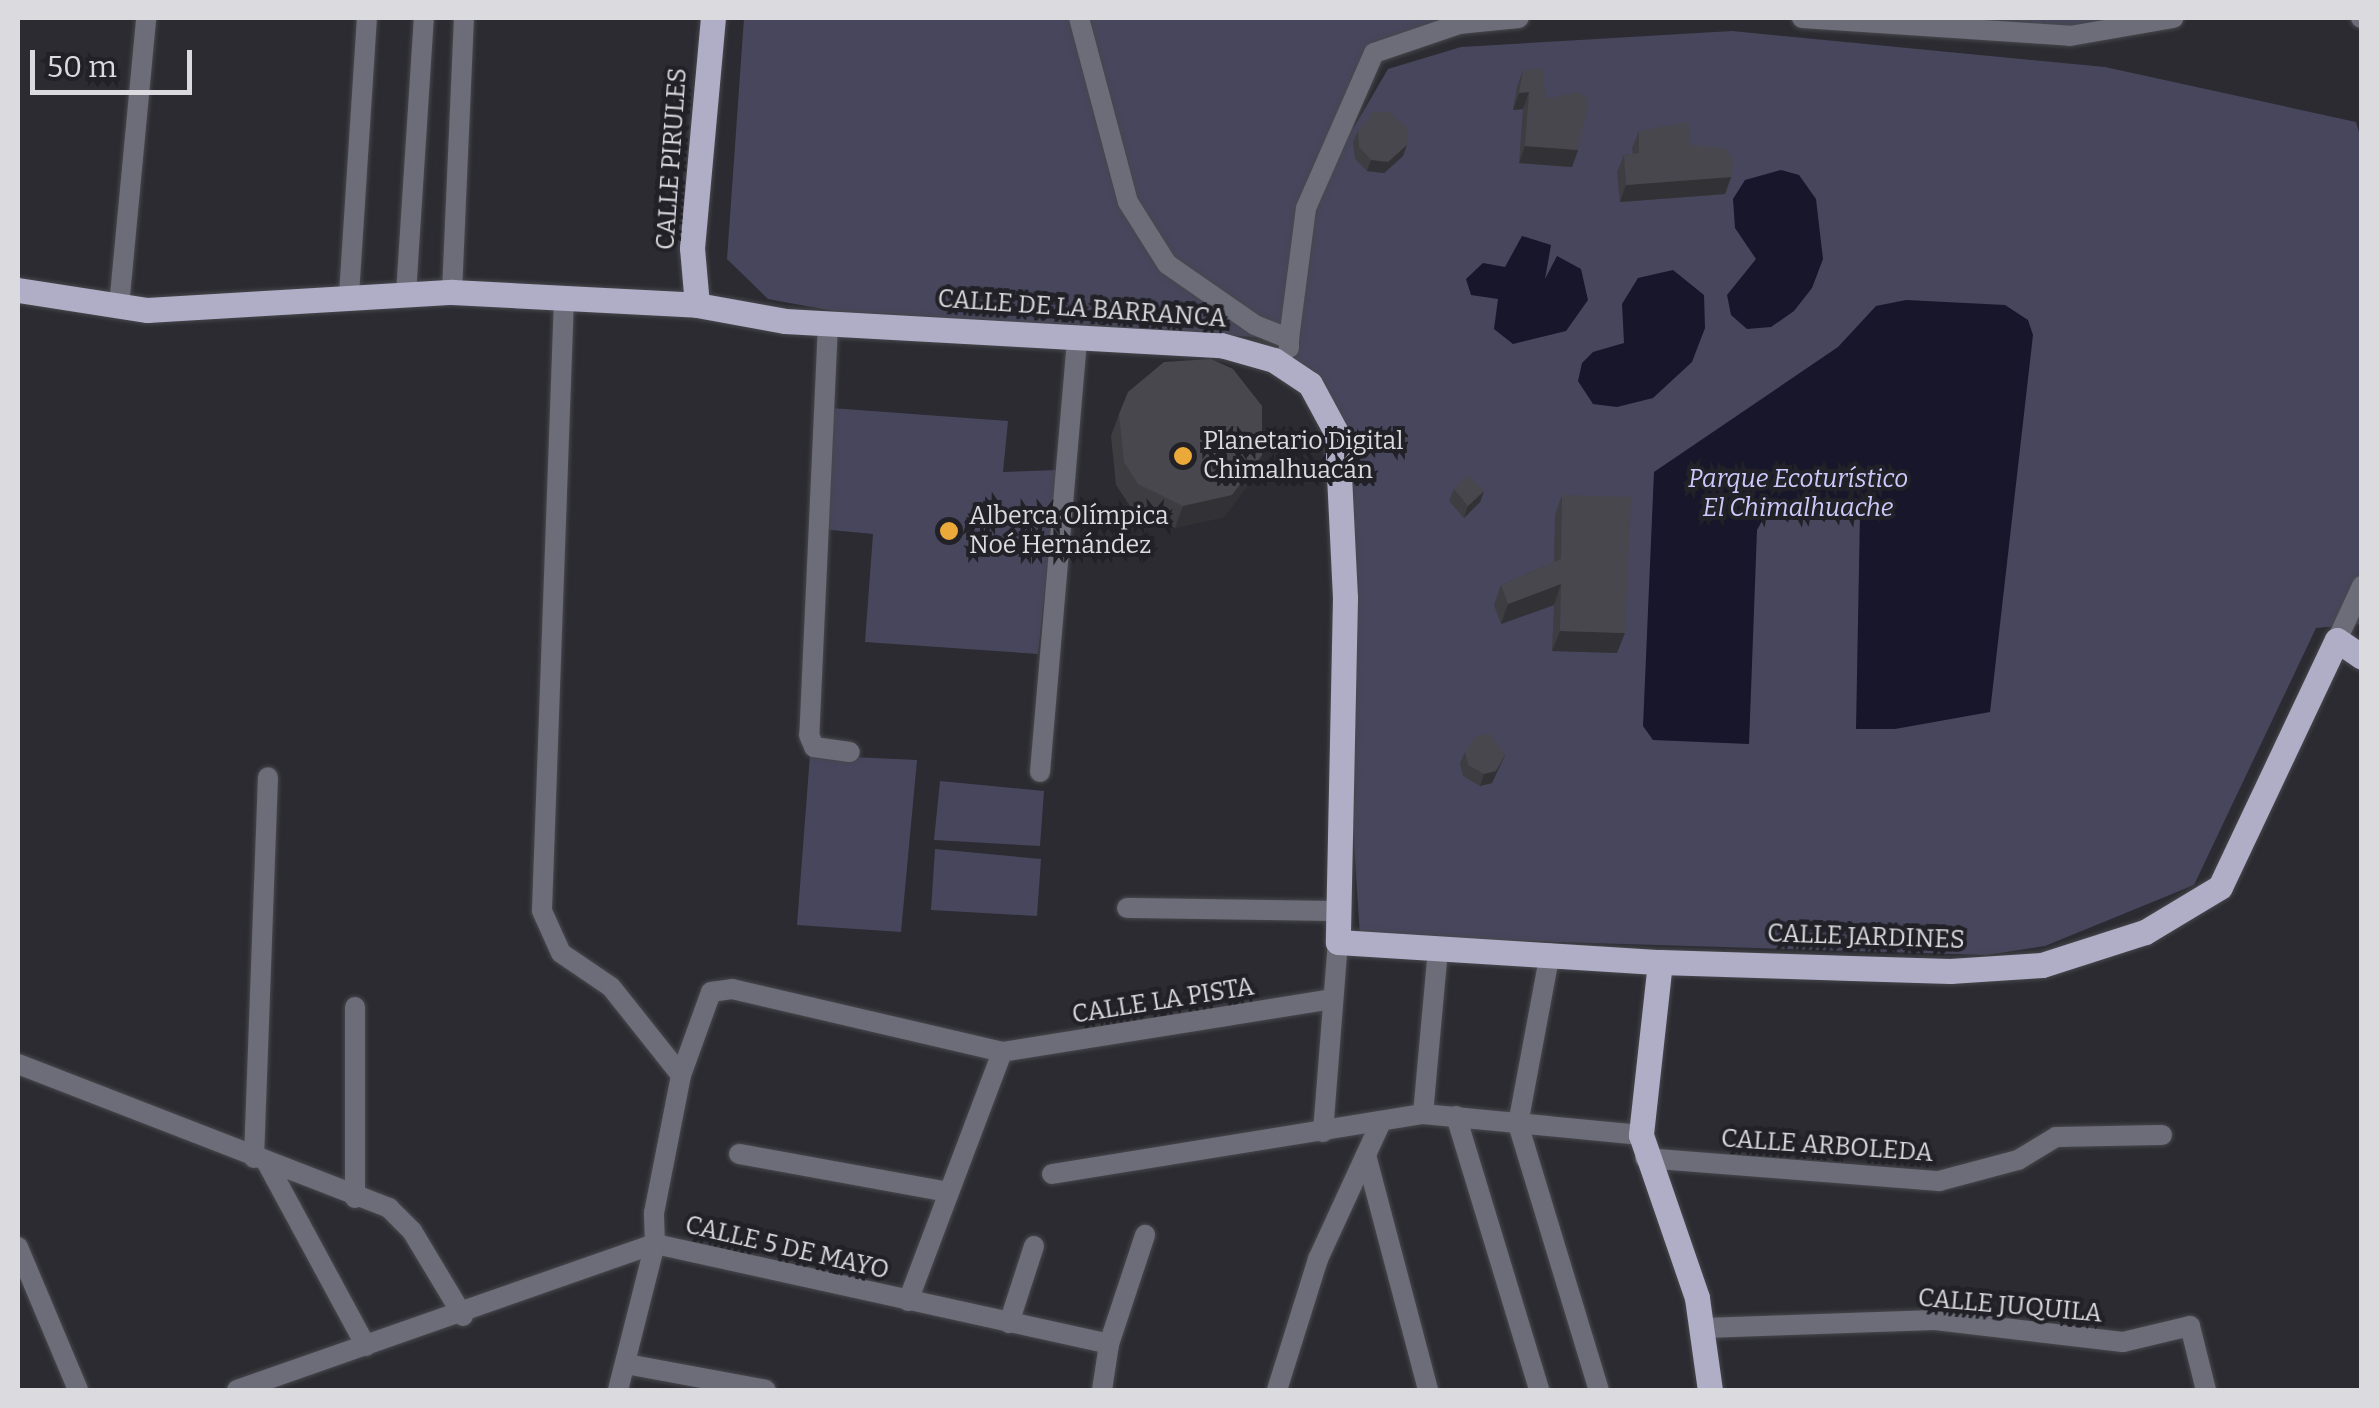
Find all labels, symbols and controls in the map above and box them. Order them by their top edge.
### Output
scale bar [35,30,198,92]
text: 50 m [47,49,117,85]
street label: CALLE PIRULES [651,67,693,251]
street label: CALLE DE LA BARRANCA [937,284,1227,334]
place label: Planetario Digital Chimalhuacán [1203,427,1403,486]
marker: Planetario Digital Chimalhuacán [1172,445,1194,467]
park label: Parque Ecoturístico El Chimalhuache [1688,465,1908,524]
place label: Alberca Olímpica Noé Hernández [969,502,1169,561]
marker: Alberca Olímpica Noé Hernández [938,520,960,542]
street label: CALLE JARDINES [1767,919,1965,955]
street label: CALLE LA PISTA [1070,972,1256,1030]
street label: CALLE ARBOLEDA [1720,1124,1934,1168]
street label: CALLE 5 DE MAYO [682,1210,892,1286]
street label: CALLE JUQUILA [1917,1283,2103,1329]

